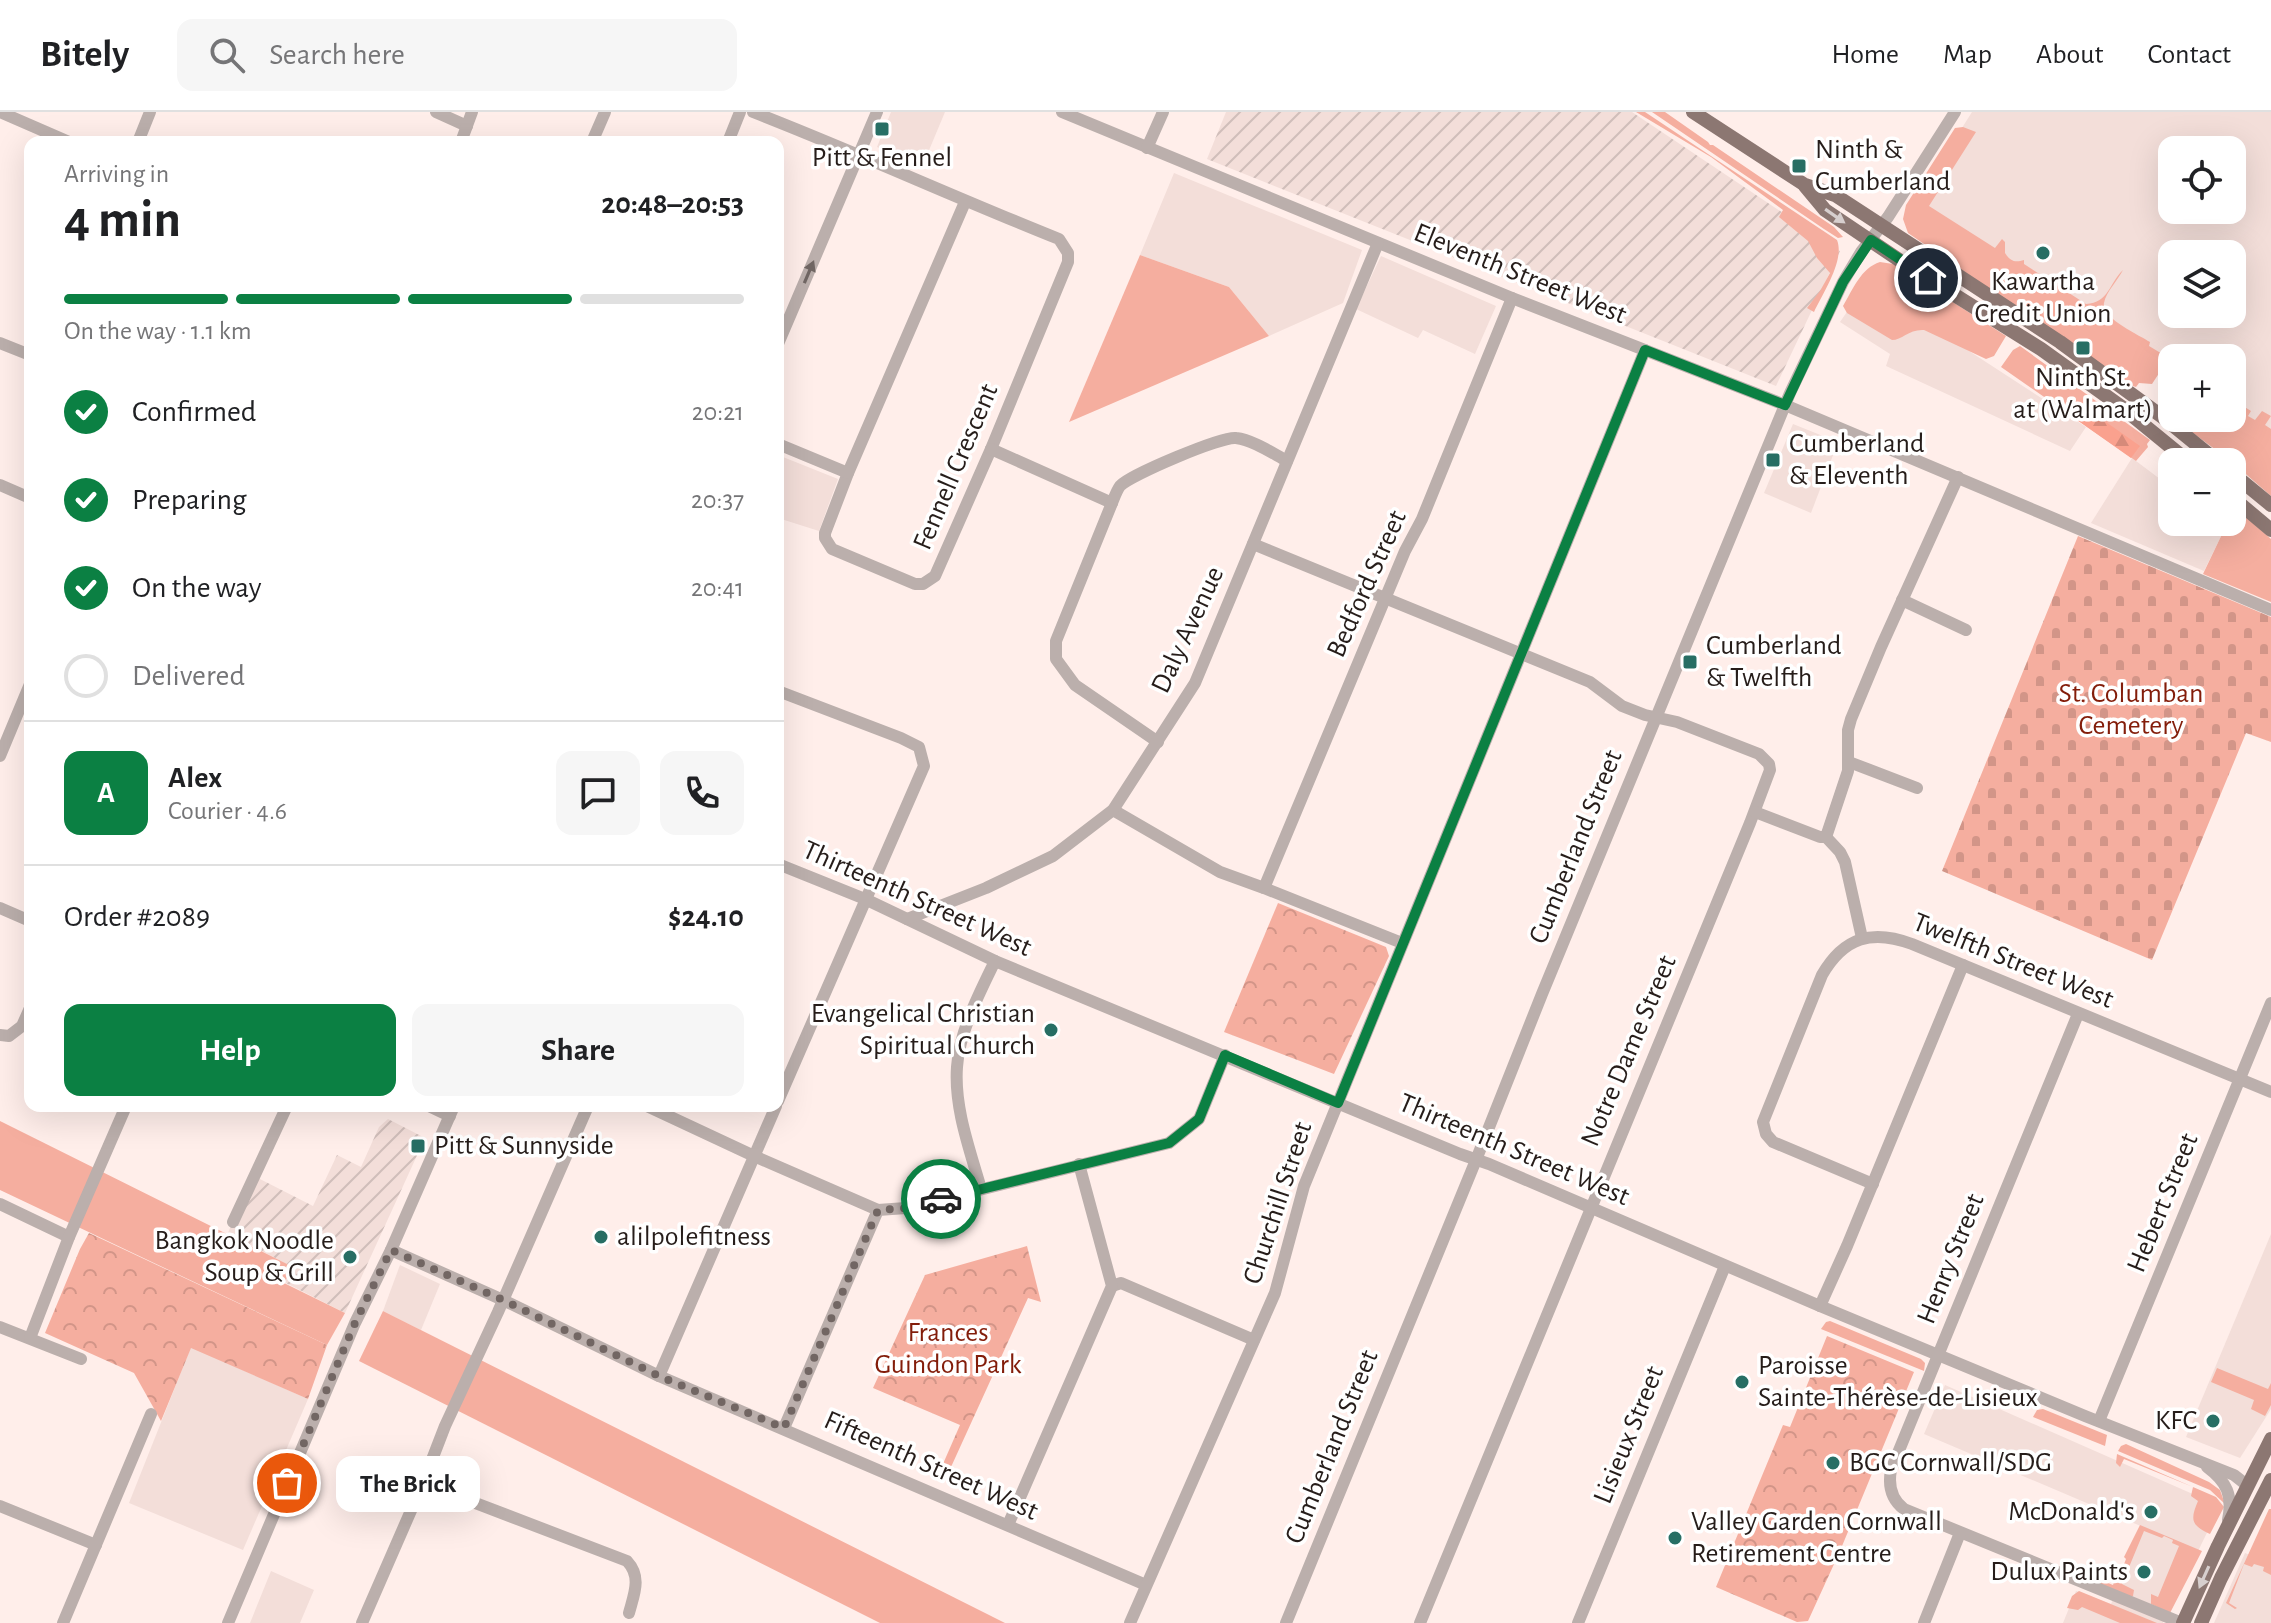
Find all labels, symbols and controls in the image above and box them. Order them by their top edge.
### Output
search box [177,19,737,91]
icon: search [205,33,249,77]
text: Bitely [40,36,129,74]
text: Search here [269,40,405,70]
text: Home [1832,41,1899,69]
text: Map [1943,41,1992,69]
text: About [2036,41,2104,69]
text: Contact [2148,41,2231,69]
marker: Pitt & Fennel [873,120,891,138]
place label: Ninth & Cumberland [1815,136,1951,196]
map controls [2158,136,2246,536]
button: locate [2158,136,2246,224]
place label: Pitt & Fennel [812,144,952,172]
marker: Ninth & Cumberland [1790,157,1808,175]
text: Arriving in [64,161,169,187]
text: 20:48–20:53 [601,189,744,219]
text: 4 min [64,194,181,246]
one-way arrow [1824,208,1845,223]
street label: Eleventh Street West [1410,219,1630,329]
button: layers [2158,240,2246,328]
pin [1894,244,1962,312]
marker: Kawartha Credit Union [2034,244,2052,262]
icon: home [1906,256,1950,300]
one-way arrow [802,260,815,284]
place label: Kawartha Credit Union [1975,268,2111,328]
text: On the way · 1.1 km [64,318,252,344]
marker: Ninth St. at (Walmart) [2074,339,2092,357]
button: + [2158,344,2246,432]
place label: Ninth St. at (Walmart) [2013,364,2153,424]
street label: Fennell Crescent [908,380,1004,554]
icon: check [64,390,108,434]
text: Confirmed [132,397,256,427]
text: 20:21 [692,399,744,425]
place label: Cumberland & Eleventh [1789,430,1925,490]
button: − [2158,448,2246,536]
marker: Cumberland & Eleventh [1764,451,1782,469]
icon: check [64,478,108,522]
text: Preparing [132,485,247,515]
text: 20:37 [691,487,744,513]
street label: Bedford Street [1322,506,1412,662]
street label: Daly Avenue [1147,562,1229,698]
icon: check [64,566,108,610]
text: On the way [132,573,261,603]
text: 20:41 [691,575,744,601]
place label: Cumberland & Twelfth [1706,632,1842,692]
marker: Cumberland & Twelfth [1681,653,1699,671]
text: Delivered [132,661,245,691]
park label: St. Columban Cemetery [2059,680,2203,740]
street label: Cumberland Street [1524,746,1628,948]
button: chat [556,751,640,835]
button: phone [660,751,744,835]
text: Alex [168,763,222,793]
text: A [97,778,115,808]
text: Courier · 4.6 [168,798,287,824]
street label: Thirteenth Street West [798,836,1036,962]
text: Order #2089 [64,902,210,932]
text: $24.10 [668,902,744,932]
street label: Twelfth Street West [1909,908,2117,1014]
street label: Notre Dame Street [1576,951,1682,1151]
place label: Evangelical Christian Spiritual Church [811,1000,1035,1060]
button: Help [64,1004,396,1096]
button: Share [412,1004,744,1096]
marker: Evangelical Christian Spiritual Church [1042,1021,1060,1039]
street label: Thirteenth Street West [1395,1089,1633,1211]
street label: Churchill Street [1239,1118,1317,1288]
street label: Hebert Street [2122,1129,2204,1277]
place label: Pitt & Sunnyside [434,1132,614,1160]
marker: Pitt & Sunnyside [409,1137,427,1155]
courier [901,1159,981,1239]
icon: car [919,1177,963,1221]
street label: Henry Street [1912,1190,1990,1328]
place label: alilpolefitness [617,1223,771,1251]
place label: Bangkok Noodle Soup & Grill [154,1227,334,1287]
marker: alilpolefitness [592,1228,610,1246]
marker: Bangkok Noodle Soup & Grill [341,1248,359,1266]
park label: Frances Guindon Park [874,1319,1022,1379]
street label: Cumberland Street [1280,1346,1384,1548]
place label: Paroisse Sainte-Thérèse-de-Lisieux [1758,1352,2038,1412]
street label: Lisieux Street [1589,1362,1669,1508]
marker: Paroisse Sainte-Thérèse-de-Lisieux [1733,1373,1751,1391]
street label: Fifteenth Street West [820,1406,1042,1526]
place label: KFC [2155,1407,2197,1435]
marker: KFC [2204,1412,2222,1430]
pin [253,1449,321,1517]
place label: BGC Cornwall/SDG [1849,1449,2052,1477]
marker: BGC Cornwall/SDG [1824,1454,1842,1472]
callout: The Brick [335,1455,479,1511]
icon: bag [265,1461,309,1505]
text: The Brick [360,1471,456,1497]
place label: McDonald's [2008,1498,2135,1526]
marker: McDonald's [2142,1503,2160,1521]
place label: Valley Garden Cornwall Retirement Centre [1691,1508,1942,1568]
marker: Valley Garden Cornwall Retirement Centre [1666,1529,1684,1547]
place label: Dulux Paints [1990,1558,2128,1586]
marker: Dulux Paints [2135,1563,2153,1581]
one-way arrow [2197,1565,2211,1589]

